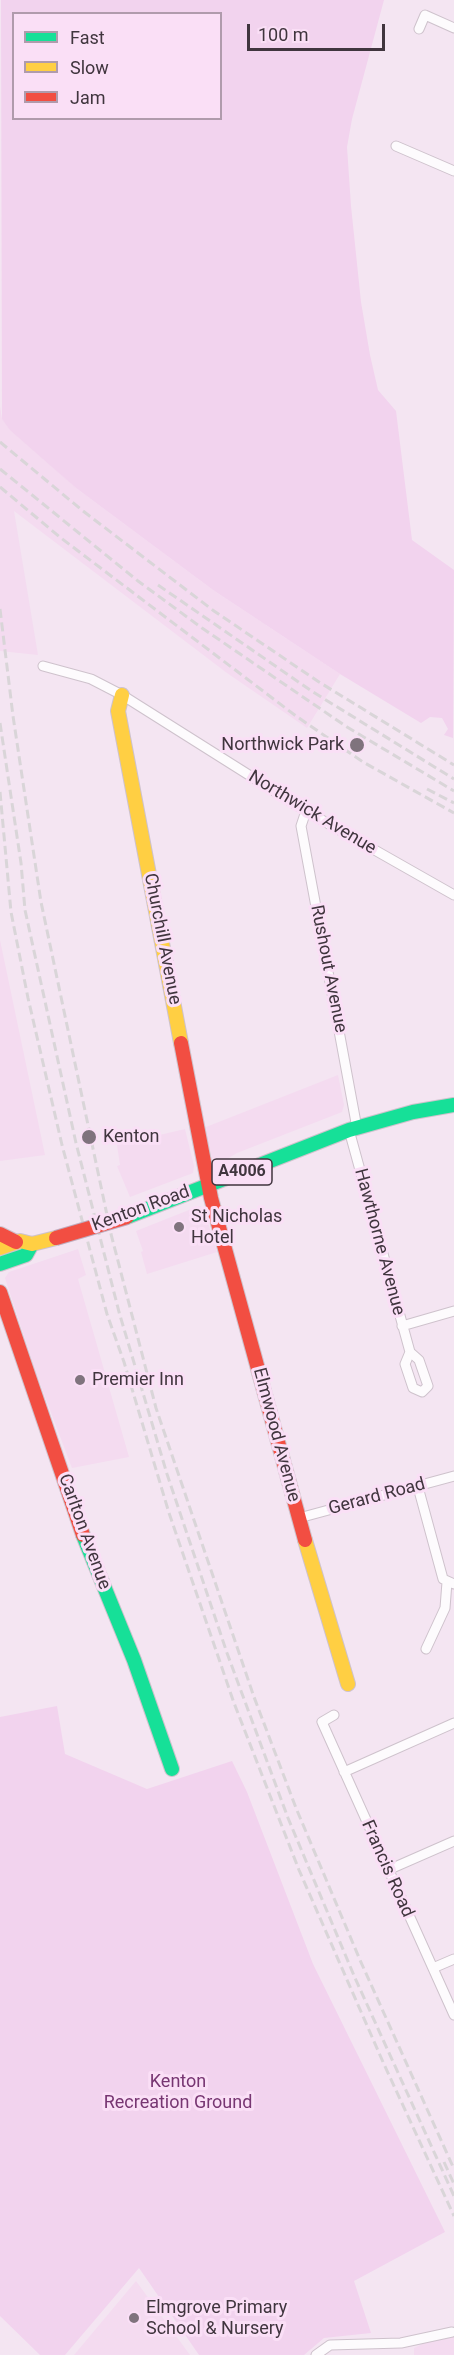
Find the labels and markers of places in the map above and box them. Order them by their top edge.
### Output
place label: Northwick Park [221,734,344,756]
marker: Northwick Park [348,736,366,754]
place label: Kenton [103,1126,159,1148]
marker: Kenton [80,1128,98,1146]
place label: St Nicholas Hotel [191,1206,282,1248]
marker: St Nicholas Hotel [172,1220,186,1234]
place label: Premier Inn [92,1369,184,1391]
marker: Premier Inn [73,1373,87,1387]
place label: Elmgrove Primary School & Nursery [146,2297,287,2340]
marker: Elmgrove Primary School & Nursery [127,2311,141,2325]

